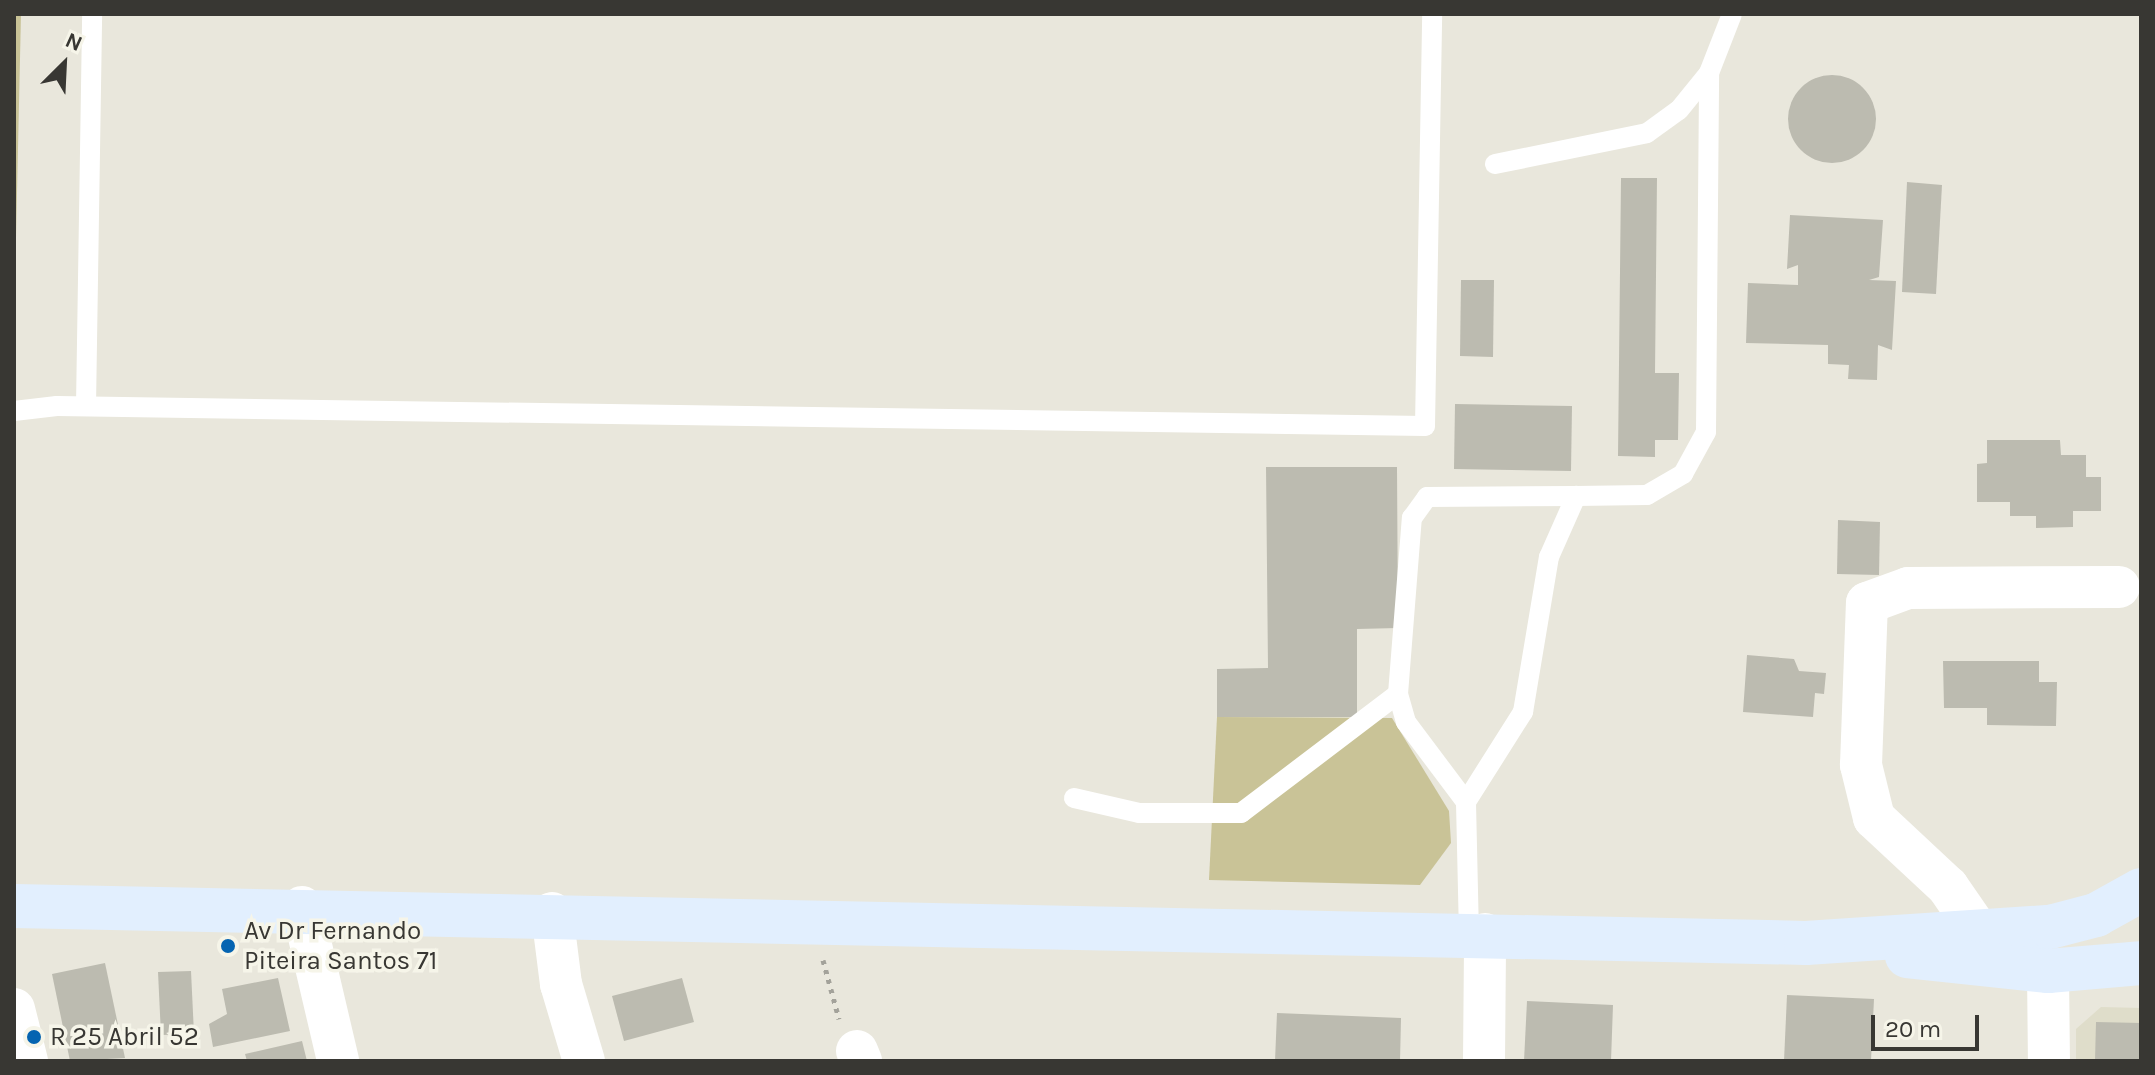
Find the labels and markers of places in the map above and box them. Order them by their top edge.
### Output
place label: Av Dr Fernando Piteira Santos 71 [244,915,437,976]
marker: Av Dr Fernando Piteira Santos 71 [219,937,237,955]
place label: R 25 Abril 52 [50,1021,199,1053]
marker: R 25 Abril 52 [25,1028,43,1046]

